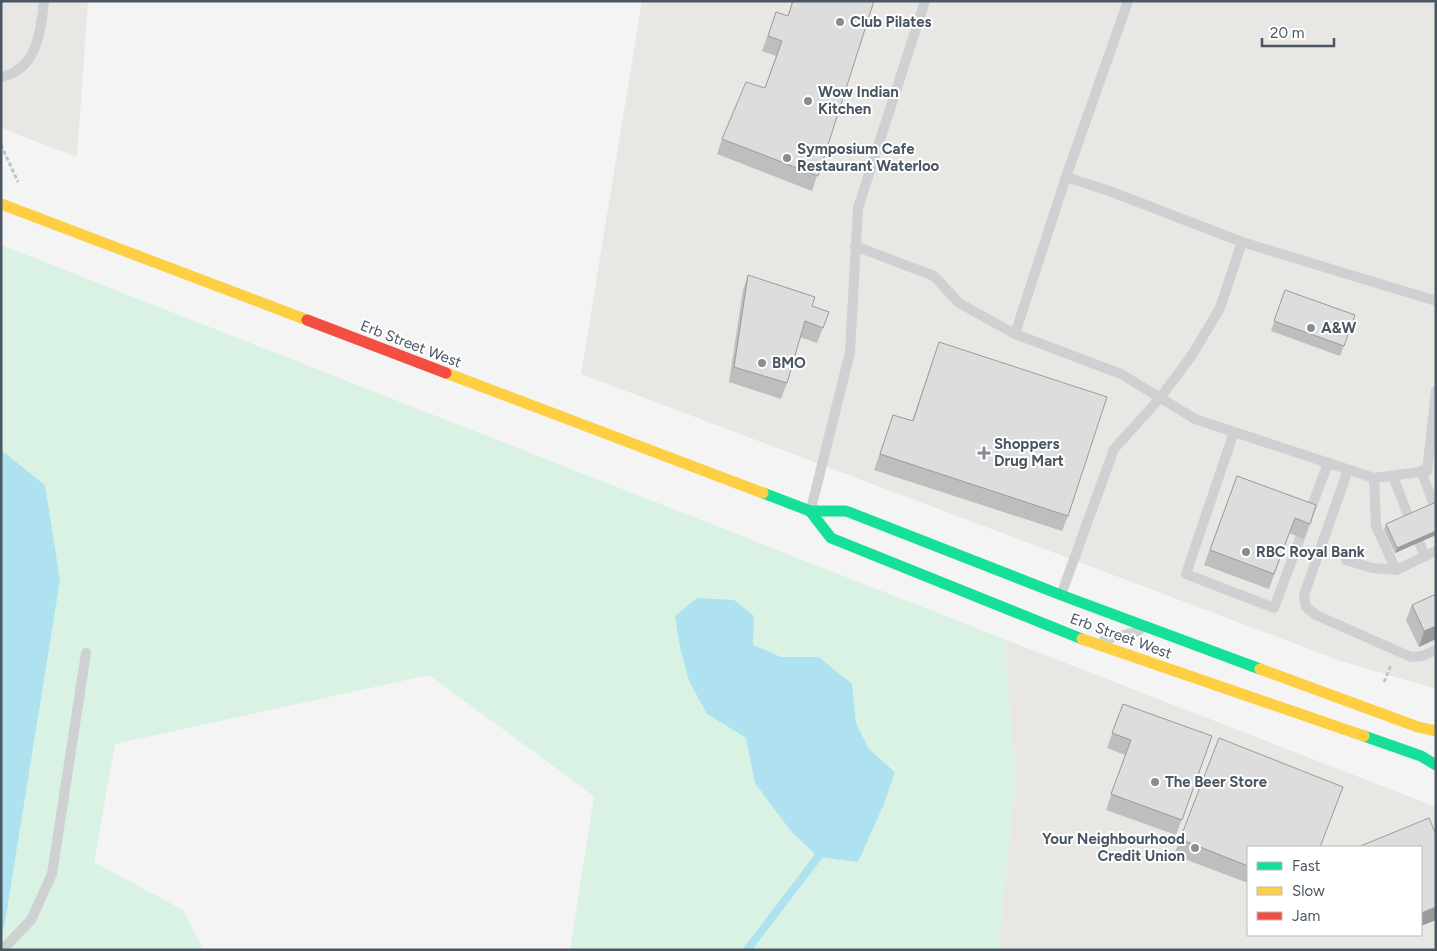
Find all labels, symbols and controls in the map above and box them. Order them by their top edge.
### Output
place label: Club Pilates [850,13,931,31]
scale bar [1262,15,1334,47]
marker: Club Pilates [834,16,846,28]
text: 20 m [1270,24,1304,42]
place label: Wow Indian Kitchen [818,83,899,118]
marker: Wow Indian Kitchen [802,95,814,107]
place label: Symposium Cafe Restaurant Waterloo [797,140,940,175]
marker: Symposium Cafe Restaurant Waterloo [781,152,793,164]
street label: Erb Street West [358,316,464,372]
place label: A&W [1321,319,1356,337]
marker: A&W [1305,322,1317,334]
place label: BMO [772,354,806,372]
marker: BMO [756,357,768,369]
place label: Shoppers Drug Mart [994,435,1064,470]
marker: Shoppers Drug Mart [978,447,990,459]
place label: RBC Royal Bank [1256,543,1365,561]
marker: RBC Royal Bank [1240,546,1252,558]
street label: Erb Street West [1068,609,1175,663]
place label: The Beer Store [1165,773,1268,791]
marker: The Beer Store [1149,776,1161,788]
place label: Your Neighbourhood Credit Union [1042,830,1185,865]
marker: Your Neighbourhood Credit Union [1189,842,1201,854]
legend [1247,846,1422,936]
text: Fast [1292,857,1321,875]
text: Slow [1292,882,1325,900]
text: Jam [1292,907,1320,925]

